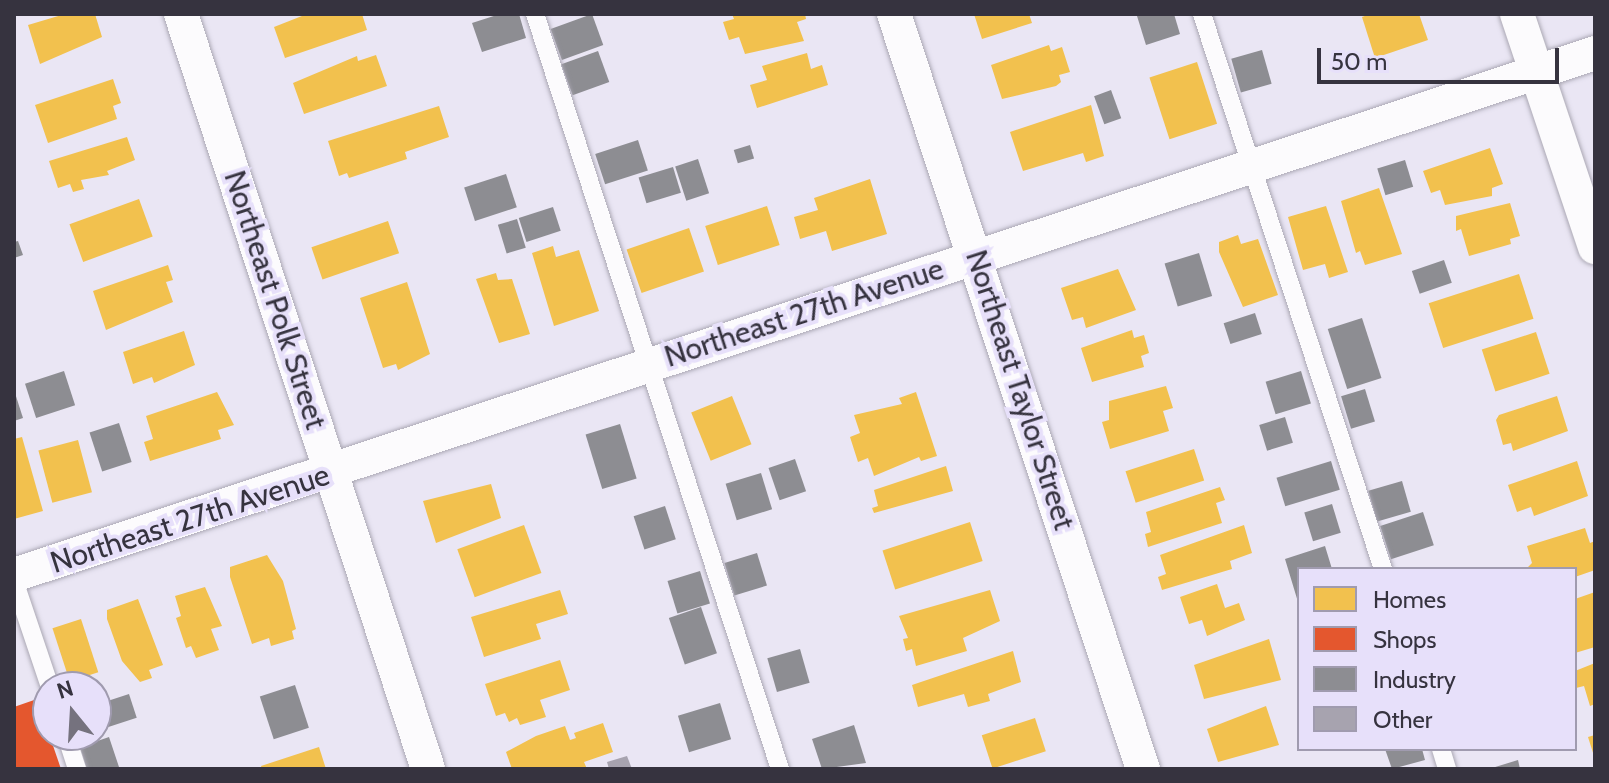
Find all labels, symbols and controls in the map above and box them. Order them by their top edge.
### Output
scale bar [1321,32,1563,82]
text: 50 m [1331,47,1387,76]
street label: Northeast Polk Street [216,166,334,434]
street label: Northeast Taylor Street [958,246,1082,534]
street label: Northeast 27th Avenue [660,251,948,375]
street label: Northeast 27th Avenue [46,457,334,581]
legend [1297,567,1577,751]
text: Homes [1373,585,1446,614]
text: Shops [1373,625,1436,654]
text: Industry [1373,665,1456,694]
north arrow [32,671,112,751]
text: N [53,674,77,705]
text: Other [1373,705,1432,734]

